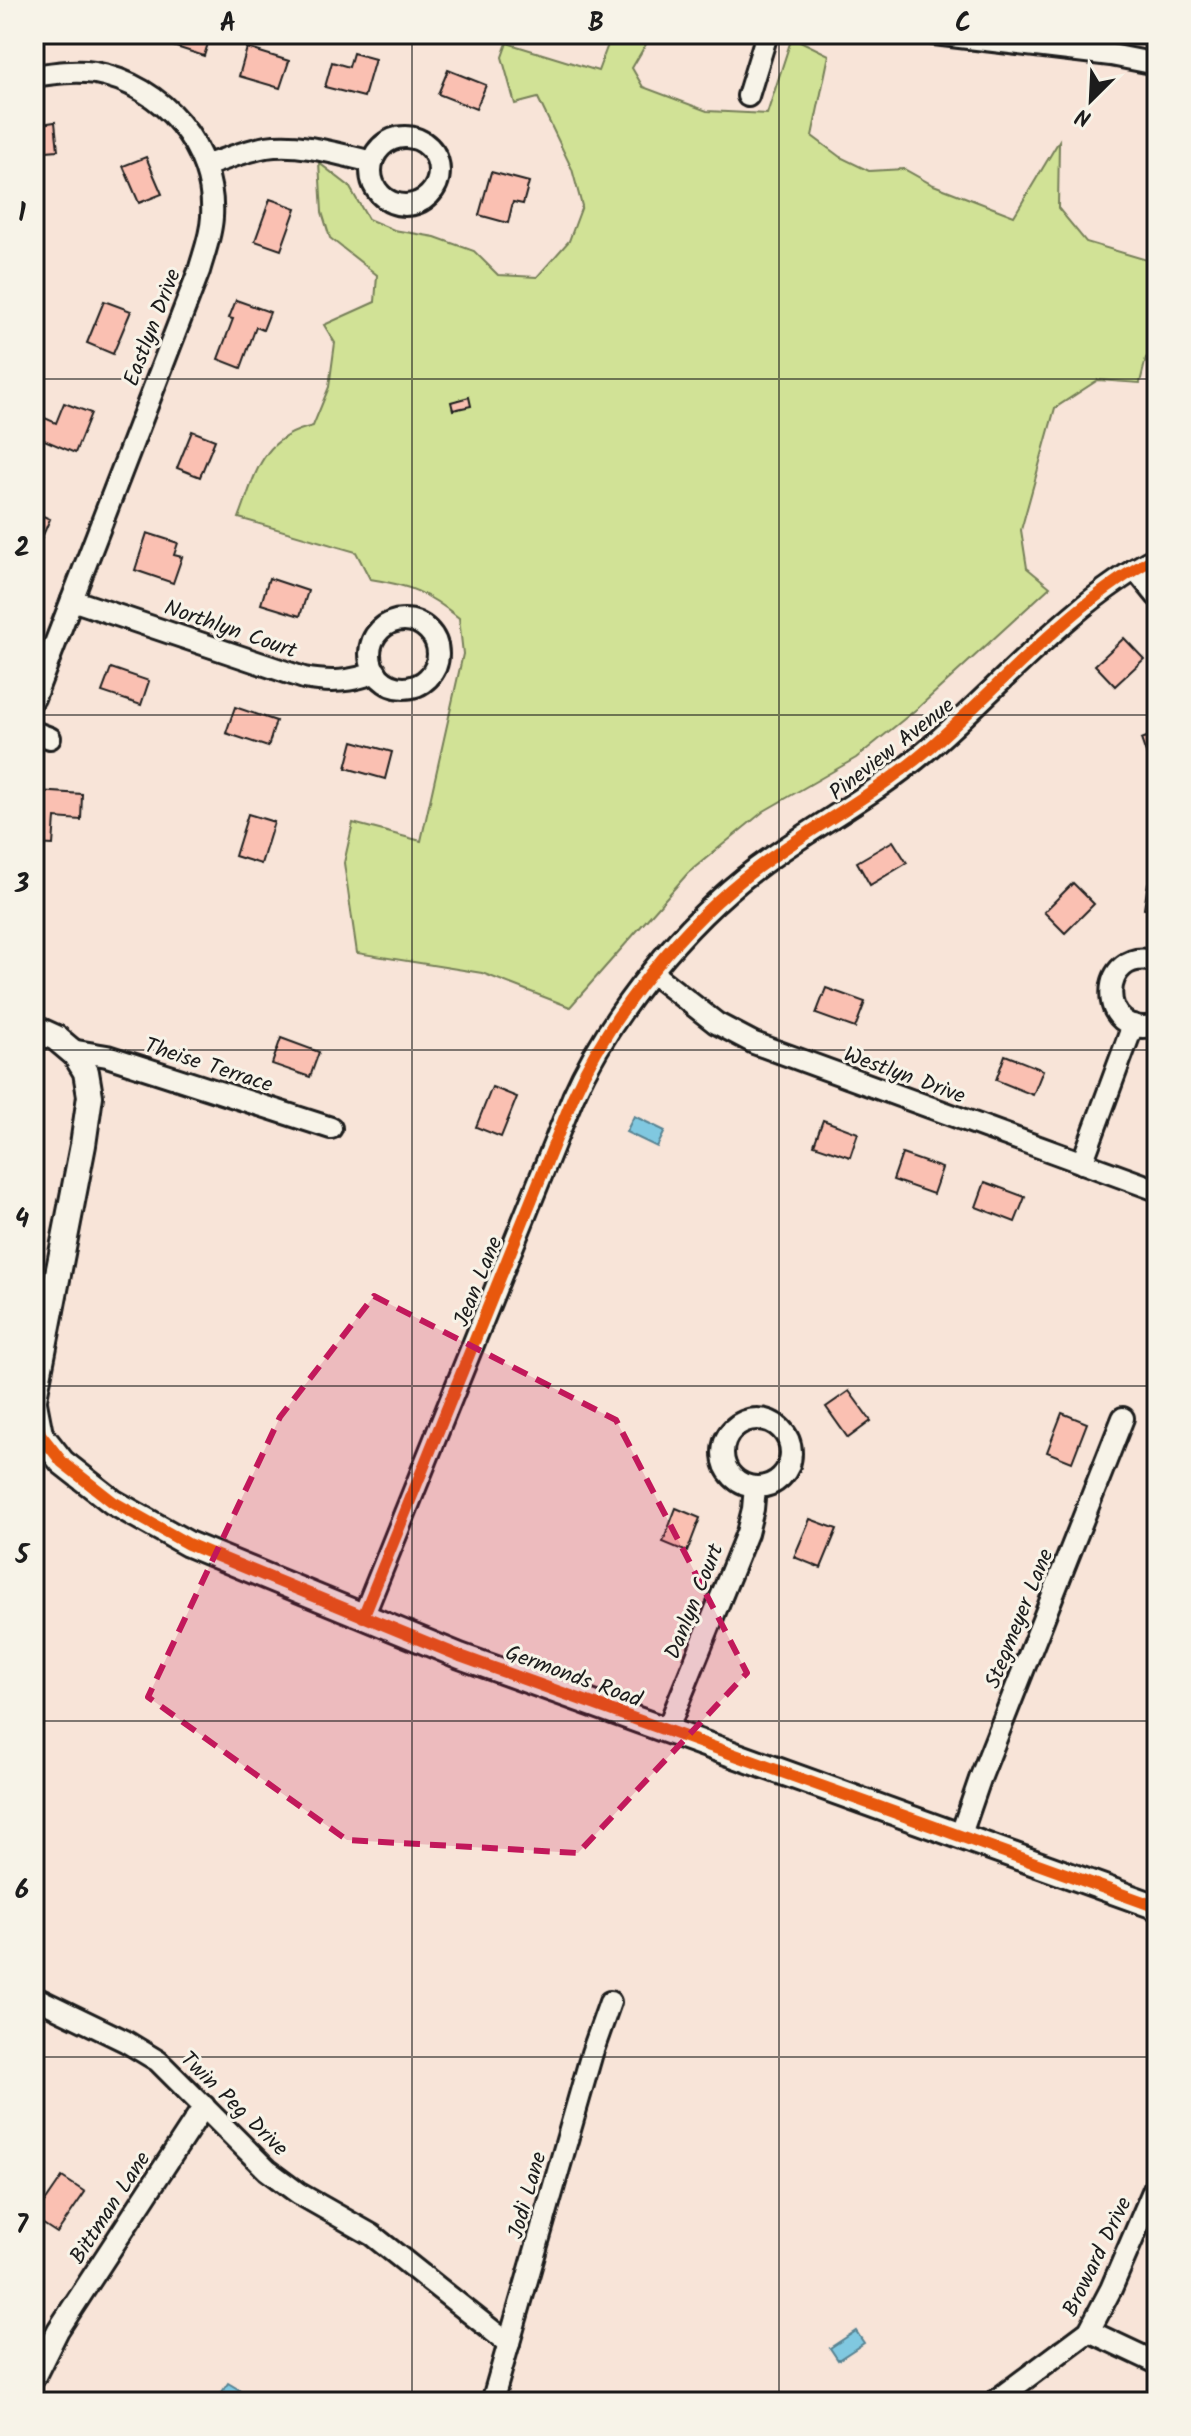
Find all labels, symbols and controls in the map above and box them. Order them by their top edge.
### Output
text: A [220,3,236,45]
text: B [588,3,604,45]
text: C [955,3,971,45]
north arrow [1051,60,1131,140]
text: N [1070,97,1097,135]
text: 1 [18,193,26,235]
street label: Eastlyn Drive [115,264,192,392]
text: 2 [14,528,30,570]
street label: Northlyn Court [159,591,302,670]
street label: Pineview Avenue [822,689,963,810]
text: 3 [14,864,29,906]
street label: Theise Terrace [140,1029,277,1104]
street label: Westlyn Drive [838,1038,970,1115]
text: 4 [15,1199,29,1241]
street label: Jean Lane [445,1231,513,1333]
text: 5 [14,1535,30,1577]
street label: Danlyn Court [656,1538,735,1665]
street label: Stegmeyer Lane [976,1544,1064,1694]
street label: Germonds Road [500,1636,647,1719]
text: 6 [15,1870,29,1912]
street label: Twin Peg Drive [171,2044,296,2166]
street label: Bittman Lane [61,2145,161,2272]
street label: Jodi Lane [499,2148,558,2243]
street label: Broward Drive [1054,2191,1142,2323]
text: 7 [16,2205,29,2247]

